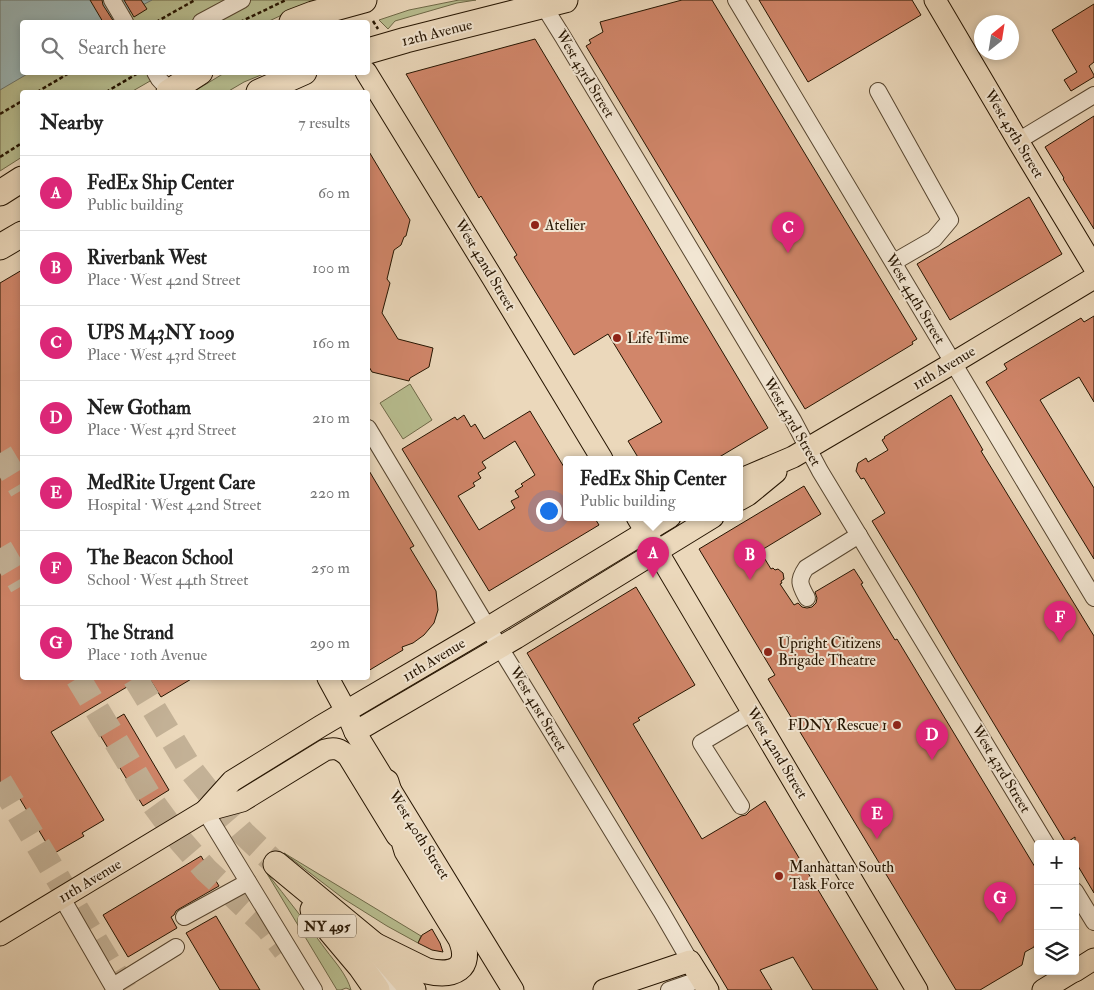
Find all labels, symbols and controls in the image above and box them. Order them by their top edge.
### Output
street label: 12th Avenue [400,15,474,51]
north arrow [974,15,1019,60]
search box [20,20,370,75]
street label: West 43rd Street [551,26,619,122]
icon: search [38,34,66,62]
text: Search here [78,36,166,60]
street label: West 45th Street [980,85,1048,182]
text: Nearby [40,109,103,136]
text: 7 results [298,113,350,133]
text: FedEx Ship Center [87,171,234,195]
text: A [51,183,61,203]
text: 60 m [318,183,350,203]
text: Public building [87,195,183,215]
pin: C [772,212,804,253]
street label: West 42nd Street [450,215,520,314]
place label: Atelier [544,216,586,235]
marker: Atelier [529,219,541,231]
text: Riverbank West [87,246,207,270]
street label: West 44th Street [880,250,949,348]
text: B [51,258,61,278]
text: 100 m [312,258,350,278]
text: Place · West 42nd Street [87,270,240,290]
text: UPS M43NY 1009 [87,321,235,345]
place label: Life Time [627,329,689,348]
marker: Life Time [611,332,623,344]
text: C [50,333,62,353]
text: 160 m [312,333,350,353]
street label: 11th Avenue [909,342,979,394]
text: Place · West 43rd Street [87,345,236,365]
street label: West 43rd Street [758,373,825,470]
text: New Gotham [87,396,191,420]
text: D [49,408,63,428]
text: 210 m [312,408,350,428]
text: Place · West 43rd Street [87,420,236,440]
popup [563,456,743,521]
text: FedEx Ship Center [580,467,726,491]
text: MedRite Urgent Care [87,471,255,495]
text: E [50,483,62,503]
text: 220 m [310,483,350,503]
text: Public building [580,491,676,511]
text: Hospital · West 42nd Street [87,495,261,515]
your location [536,498,562,524]
pin: A [637,537,669,578]
pin: B [734,539,766,580]
text: The Beacon School [87,546,233,570]
text: F [51,558,61,578]
text: 250 m [311,558,350,578]
text: School · West 44th Street [87,570,248,590]
pin: F [1044,601,1076,642]
text: The Strand [87,621,174,645]
text: G [49,633,63,653]
text: 290 m [310,633,350,653]
street label: 11th Avenue [399,634,469,686]
place label: Upright Citizens Brigade Theatre [778,634,881,670]
text: Place · 10th Avenue [87,645,207,665]
marker: Upright Citizens Brigade Theatre [762,646,774,658]
street label: West 41st Street [505,662,571,755]
street label: West 42nd Street [742,703,812,802]
place label: FDNY Rescue 1 [788,716,887,735]
marker: FDNY Rescue 1 [891,719,903,731]
pin: D [916,719,948,760]
street label: West 43rd Street [967,721,1035,817]
street label: West 40th Street [384,786,454,883]
pin: E [861,798,893,839]
map controls [1034,840,1079,975]
button: + [1034,840,1079,885]
street label: 11th Avenue [55,855,125,907]
place label: Manhattan South Task Force [789,858,894,894]
marker: Manhattan South Task Force [773,870,785,882]
pin: G [984,882,1016,923]
button: − [1034,885,1079,930]
road number: NY 495 [298,914,356,938]
button: layers [1034,930,1079,975]

